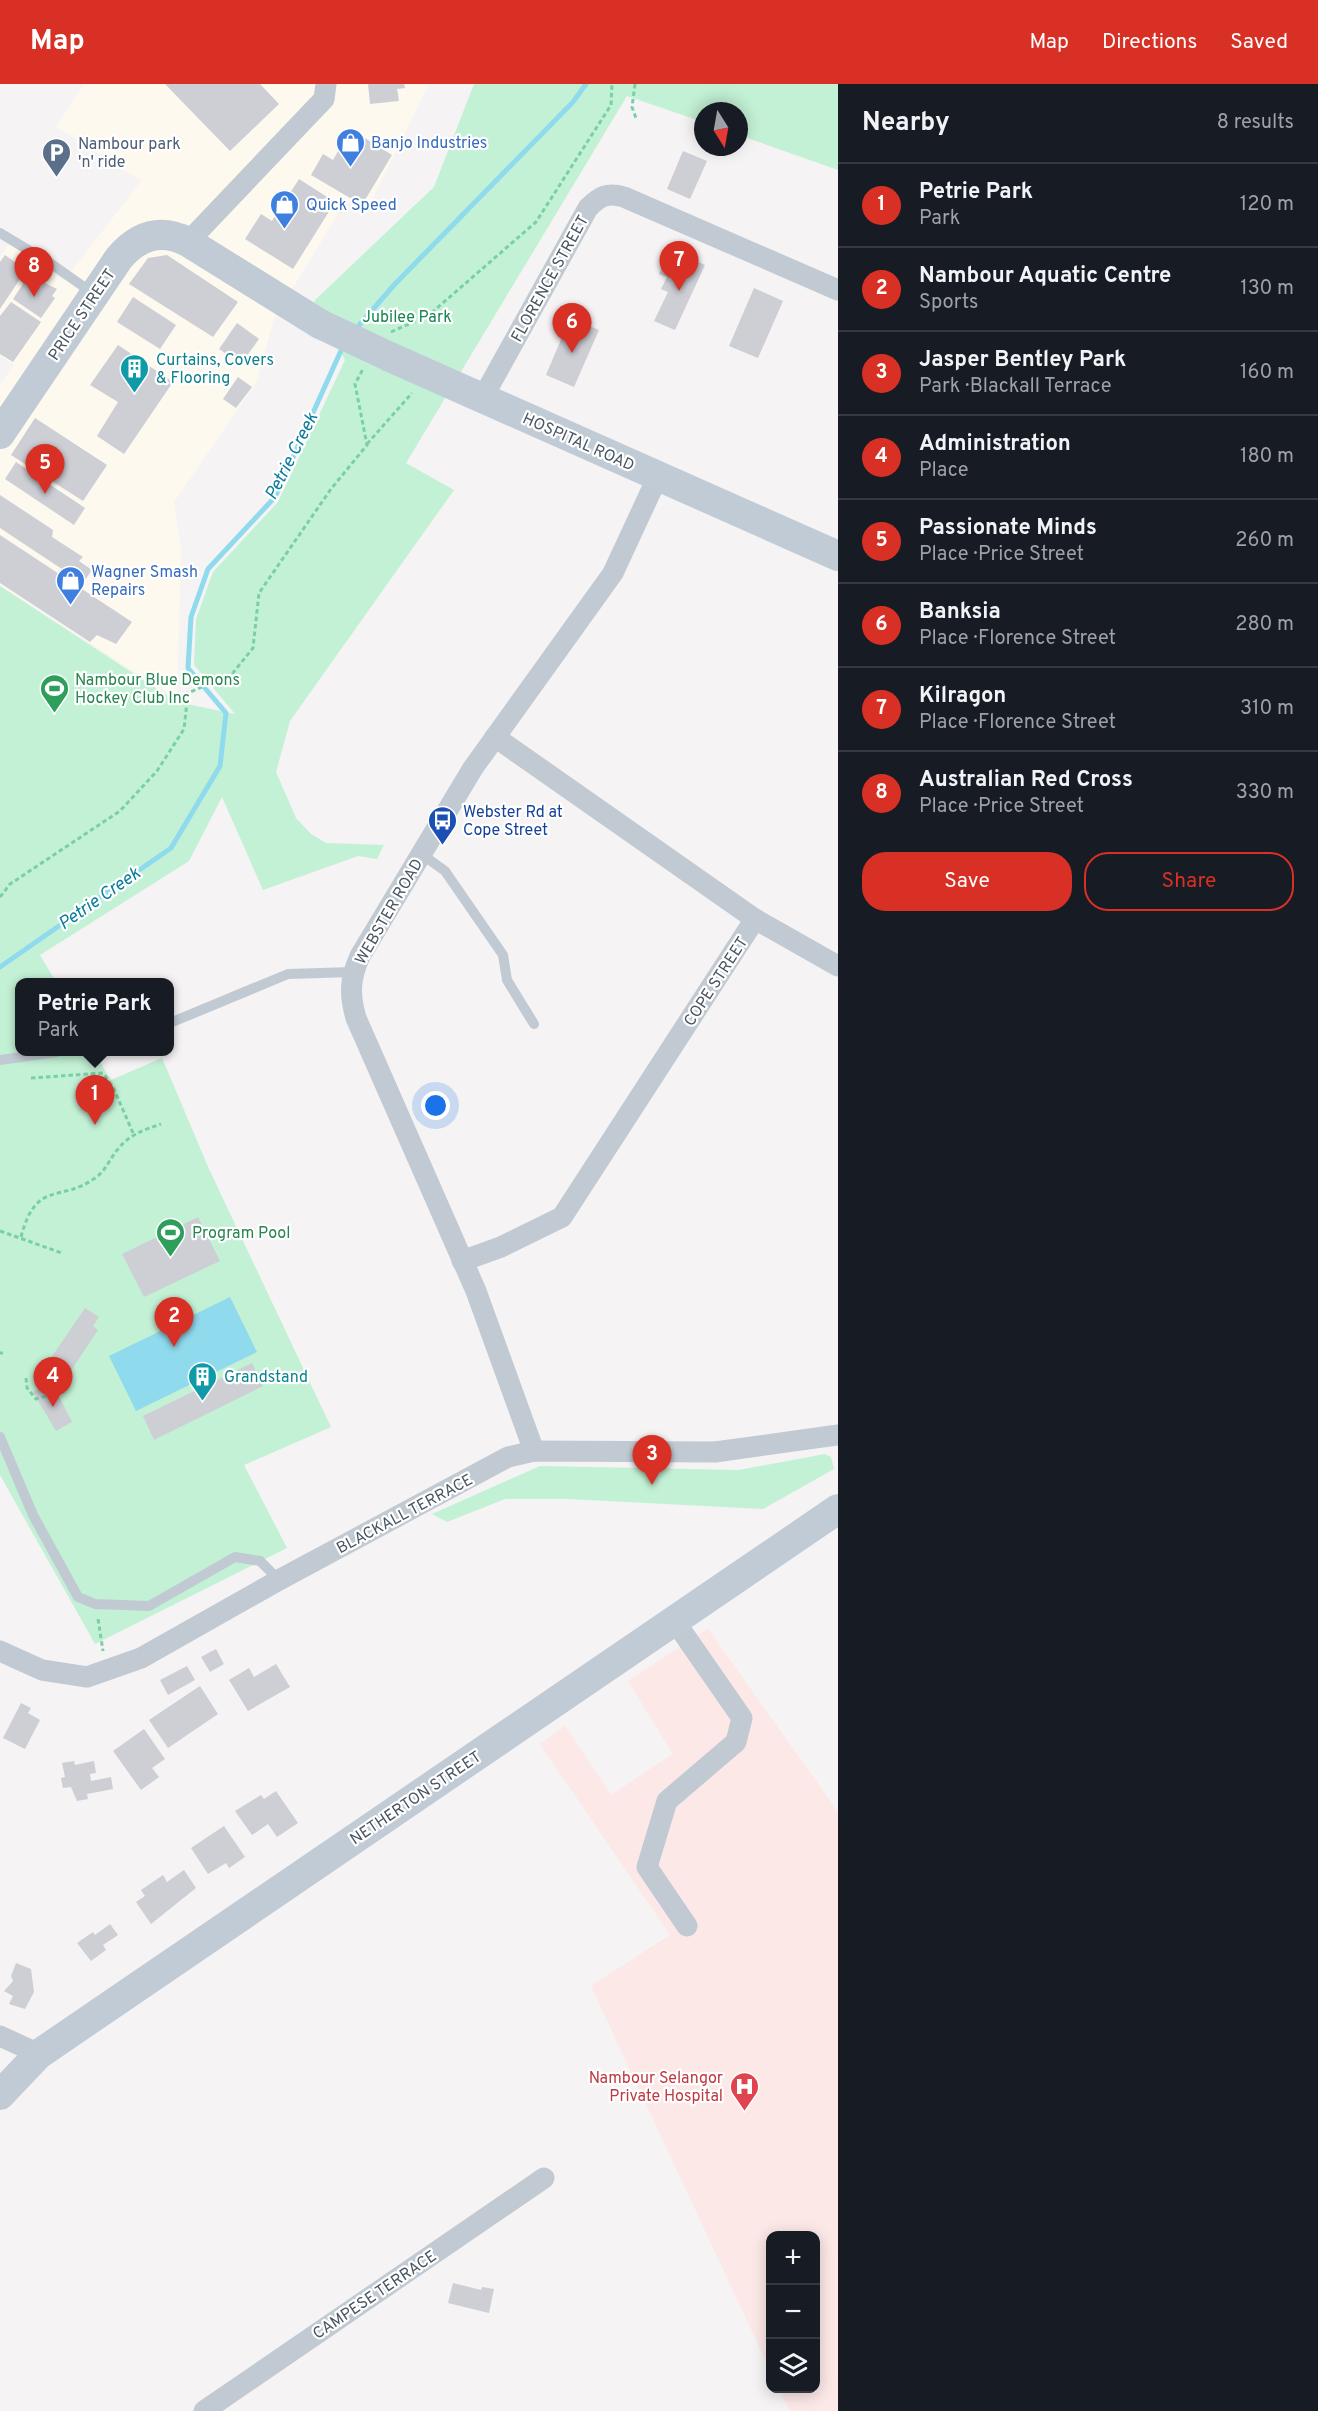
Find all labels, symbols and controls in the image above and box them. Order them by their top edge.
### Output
text: Map [30,24,85,60]
text: Map [1029,29,1069,56]
text: Directions [1102,29,1197,56]
text: Saved [1230,29,1288,56]
north arrow [694,102,748,156]
text: Nearby [862,107,950,140]
text: 8 results [1217,110,1294,136]
shop icon: Banjo Industries [334,126,366,168]
place label: Banjo Industries [371,134,487,154]
place label: Nambour park 'n' ride [78,135,181,173]
parking icon: Nambour park 'n' ride [41,136,73,178]
text: Petrie Park [919,179,1033,206]
shop icon: Quick Speed [269,188,301,230]
text: 1 [878,192,886,218]
text: 120 m [1240,192,1294,218]
place label: Quick Speed [306,196,397,216]
text: Park [919,206,960,232]
street label: FLORENCE STREET [508,212,594,346]
pin: 7 [660,242,698,291]
pin: 8 [15,248,54,297]
text: Nambour Aquatic Centre [919,263,1171,290]
street label: PRICE STREET [45,265,121,365]
text: 2 [875,276,888,302]
text: 130 m [1240,276,1294,302]
text: Sports [919,290,979,316]
pin: 6 [552,304,592,353]
park label: Jubilee Park [362,308,452,328]
text: Jasper Bentley Park [919,347,1126,374]
place label: Curtains, Covers & Flooring [156,351,274,389]
building icon: Curtains, Covers & Flooring [119,352,151,394]
text: 3 [876,360,888,386]
text: 160 m [1240,360,1294,386]
text: Park · Blackall Terrace [919,374,1112,400]
water label: Petrie Creek [261,408,325,504]
street label: HOSPITAL ROAD [519,409,637,476]
text: Administration [919,431,1071,458]
pin: 5 [26,444,64,494]
text: 4 [875,444,888,470]
text: 180 m [1240,444,1294,470]
text: Place [919,458,969,484]
text: Passionate Minds [919,515,1097,542]
text: 5 [875,528,888,554]
text: 260 m [1235,528,1294,554]
text: Place · Price Street [919,542,1084,568]
place label: Wagner Smash Repairs [91,563,198,601]
shop icon: Wagner Smash Repairs [54,564,86,606]
text: Banksia [919,599,1001,626]
text: 6 [875,612,888,638]
text: 280 m [1235,612,1294,638]
text: Place · Florence Street [919,626,1116,652]
place label: Nambour Blue Demons Hockey Club Inc [75,671,240,709]
sports icon: Nambour Blue Demons Hockey Club Inc [38,672,70,714]
text: Kilragon [919,683,1006,710]
text: 7 [876,696,887,722]
text: 310 m [1240,696,1294,722]
text: Place · Florence Street [919,710,1116,736]
text: Australian Red Cross [919,767,1133,794]
text: 8 [875,780,888,806]
text: 330 m [1236,780,1294,806]
text: Place · Price Street [919,794,1084,820]
place label: Webster Rd at Cope Street [463,803,563,841]
bus stop icon: Webster Rd at Cope Street [426,804,458,846]
button: Save [862,852,1072,911]
button: Share [1084,852,1294,911]
street label: WEBSTER ROAD [351,856,428,968]
water label: Petrie Creek [54,862,146,936]
street label: COPE STREET [680,934,753,1031]
popup [15,978,174,1056]
text: Petrie Park [38,991,152,1018]
text: Park [38,1018,79,1044]
pin: 1 [76,1076,115,1125]
your location [421,1091,450,1120]
sports icon: Program Pool [155,1216,187,1258]
place label: Program Pool [192,1224,290,1244]
pin: 2 [154,1298,194,1347]
pin: 4 [34,1358,72,1407]
building icon: Grandstand [187,1360,219,1402]
place label: Grandstand [224,1368,308,1388]
pin: 3 [632,1436,672,1485]
street label: BLACKALL TERRACE [333,1470,476,1559]
street label: NETHERTON STREET [347,1747,486,1850]
place label: Nambour Selangor Private Hospital [589,2069,723,2107]
hospital icon: Nambour Selangor Private Hospital [728,2070,760,2112]
map controls [766,2231,820,2393]
button: + [766,2231,820,2285]
street label: CAMPESE TERRACE [310,2247,441,2344]
button: − [766,2285,820,2339]
button: layers [766,2339,820,2393]

